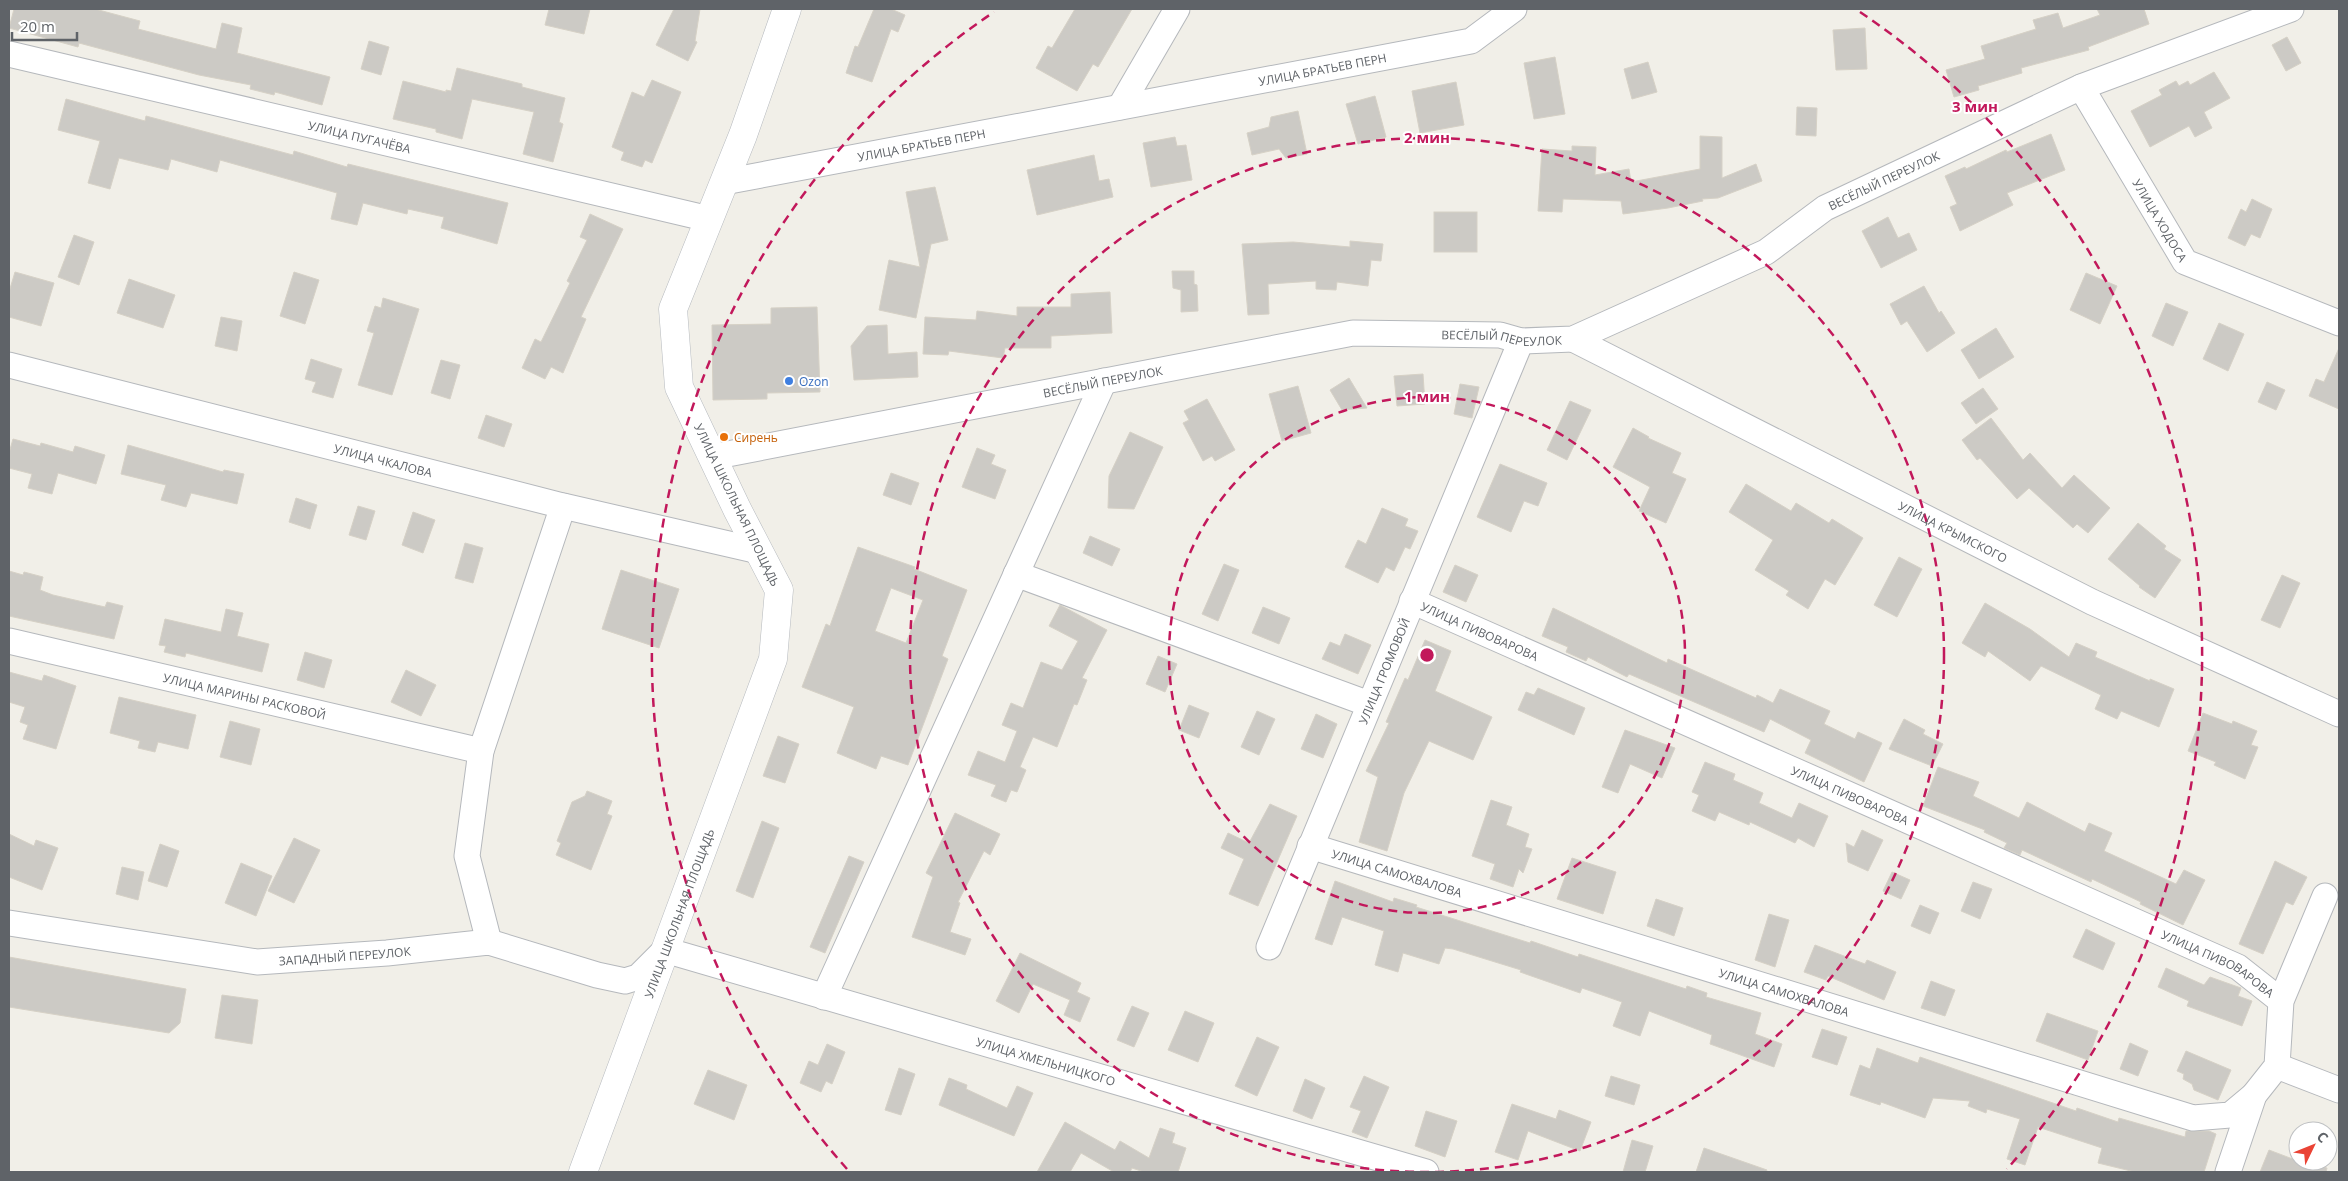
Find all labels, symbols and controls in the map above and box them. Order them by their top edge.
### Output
scale bar [12,10,78,42]
text: 20 m [20,16,55,36]
street label: УЛИЦА БРАТЬЕВ ПЕРН [1257,49,1388,89]
text: 3 мин [1952,96,1998,116]
street label: УЛИЦА ПУГАЧЁВА [306,116,413,157]
street label: УЛИЦА БРАТЬЕВ ПЕРН [856,124,987,165]
text: 2 мин [1404,127,1450,147]
street label: ВЕСЁЛЫЙ ПЕРЕУЛОК [1825,146,1943,214]
street label: УЛИЦА ХОДОСА [2129,176,2192,265]
street label: ВЕСЁЛЫЙ ПЕРЕУЛОК [1441,326,1563,350]
street label: ВЕСЁЛЫЙ ПЕРЕУЛОК [1042,361,1165,401]
place label: Ozon [799,373,829,390]
marker: Ozon [783,375,795,387]
text: 1 мин [1404,386,1450,406]
street label: УЛИЦА ШКОЛЬНАЯ ПЛОЩАДЬ [690,421,784,589]
place label: Сирень [734,429,778,446]
marker: Сирень [718,431,730,443]
street label: УЛИЦА ЧКАЛОВА [332,440,434,481]
street label: УЛИЦА КРЫМСКОГО [1896,497,2010,566]
street label: УЛИЦА ПИВОВАРОВА [1418,598,1541,665]
street label: УЛИЦА ГРОМОВОЙ [1354,615,1413,727]
centre of rings [1418,646,1436,664]
street label: УЛИЦА МАРИНЫ РАСКОВОЙ [162,669,328,723]
street label: УЛИЦА ПИВОВАРОВА [1789,762,1912,829]
street label: УЛИЦА ШКОЛЬНАЯ ПЛОЩАДЬ [640,826,718,1000]
street label: УЛИЦА САМОХВАЛОВА [1330,845,1465,901]
street label: УЛИЦА ПИВОВАРОВА [2159,926,2278,1001]
street label: ЗАПАДНЫЙ ПЕРЕУЛОК [278,942,412,969]
street label: УЛИЦА САМОХВАЛОВА [1717,964,1852,1020]
street label: УЛИЦА ХМЕЛЬНИЦКОГО [974,1033,1117,1089]
north arrow [2288,1121,2338,1171]
text: С [2313,1127,2333,1147]

